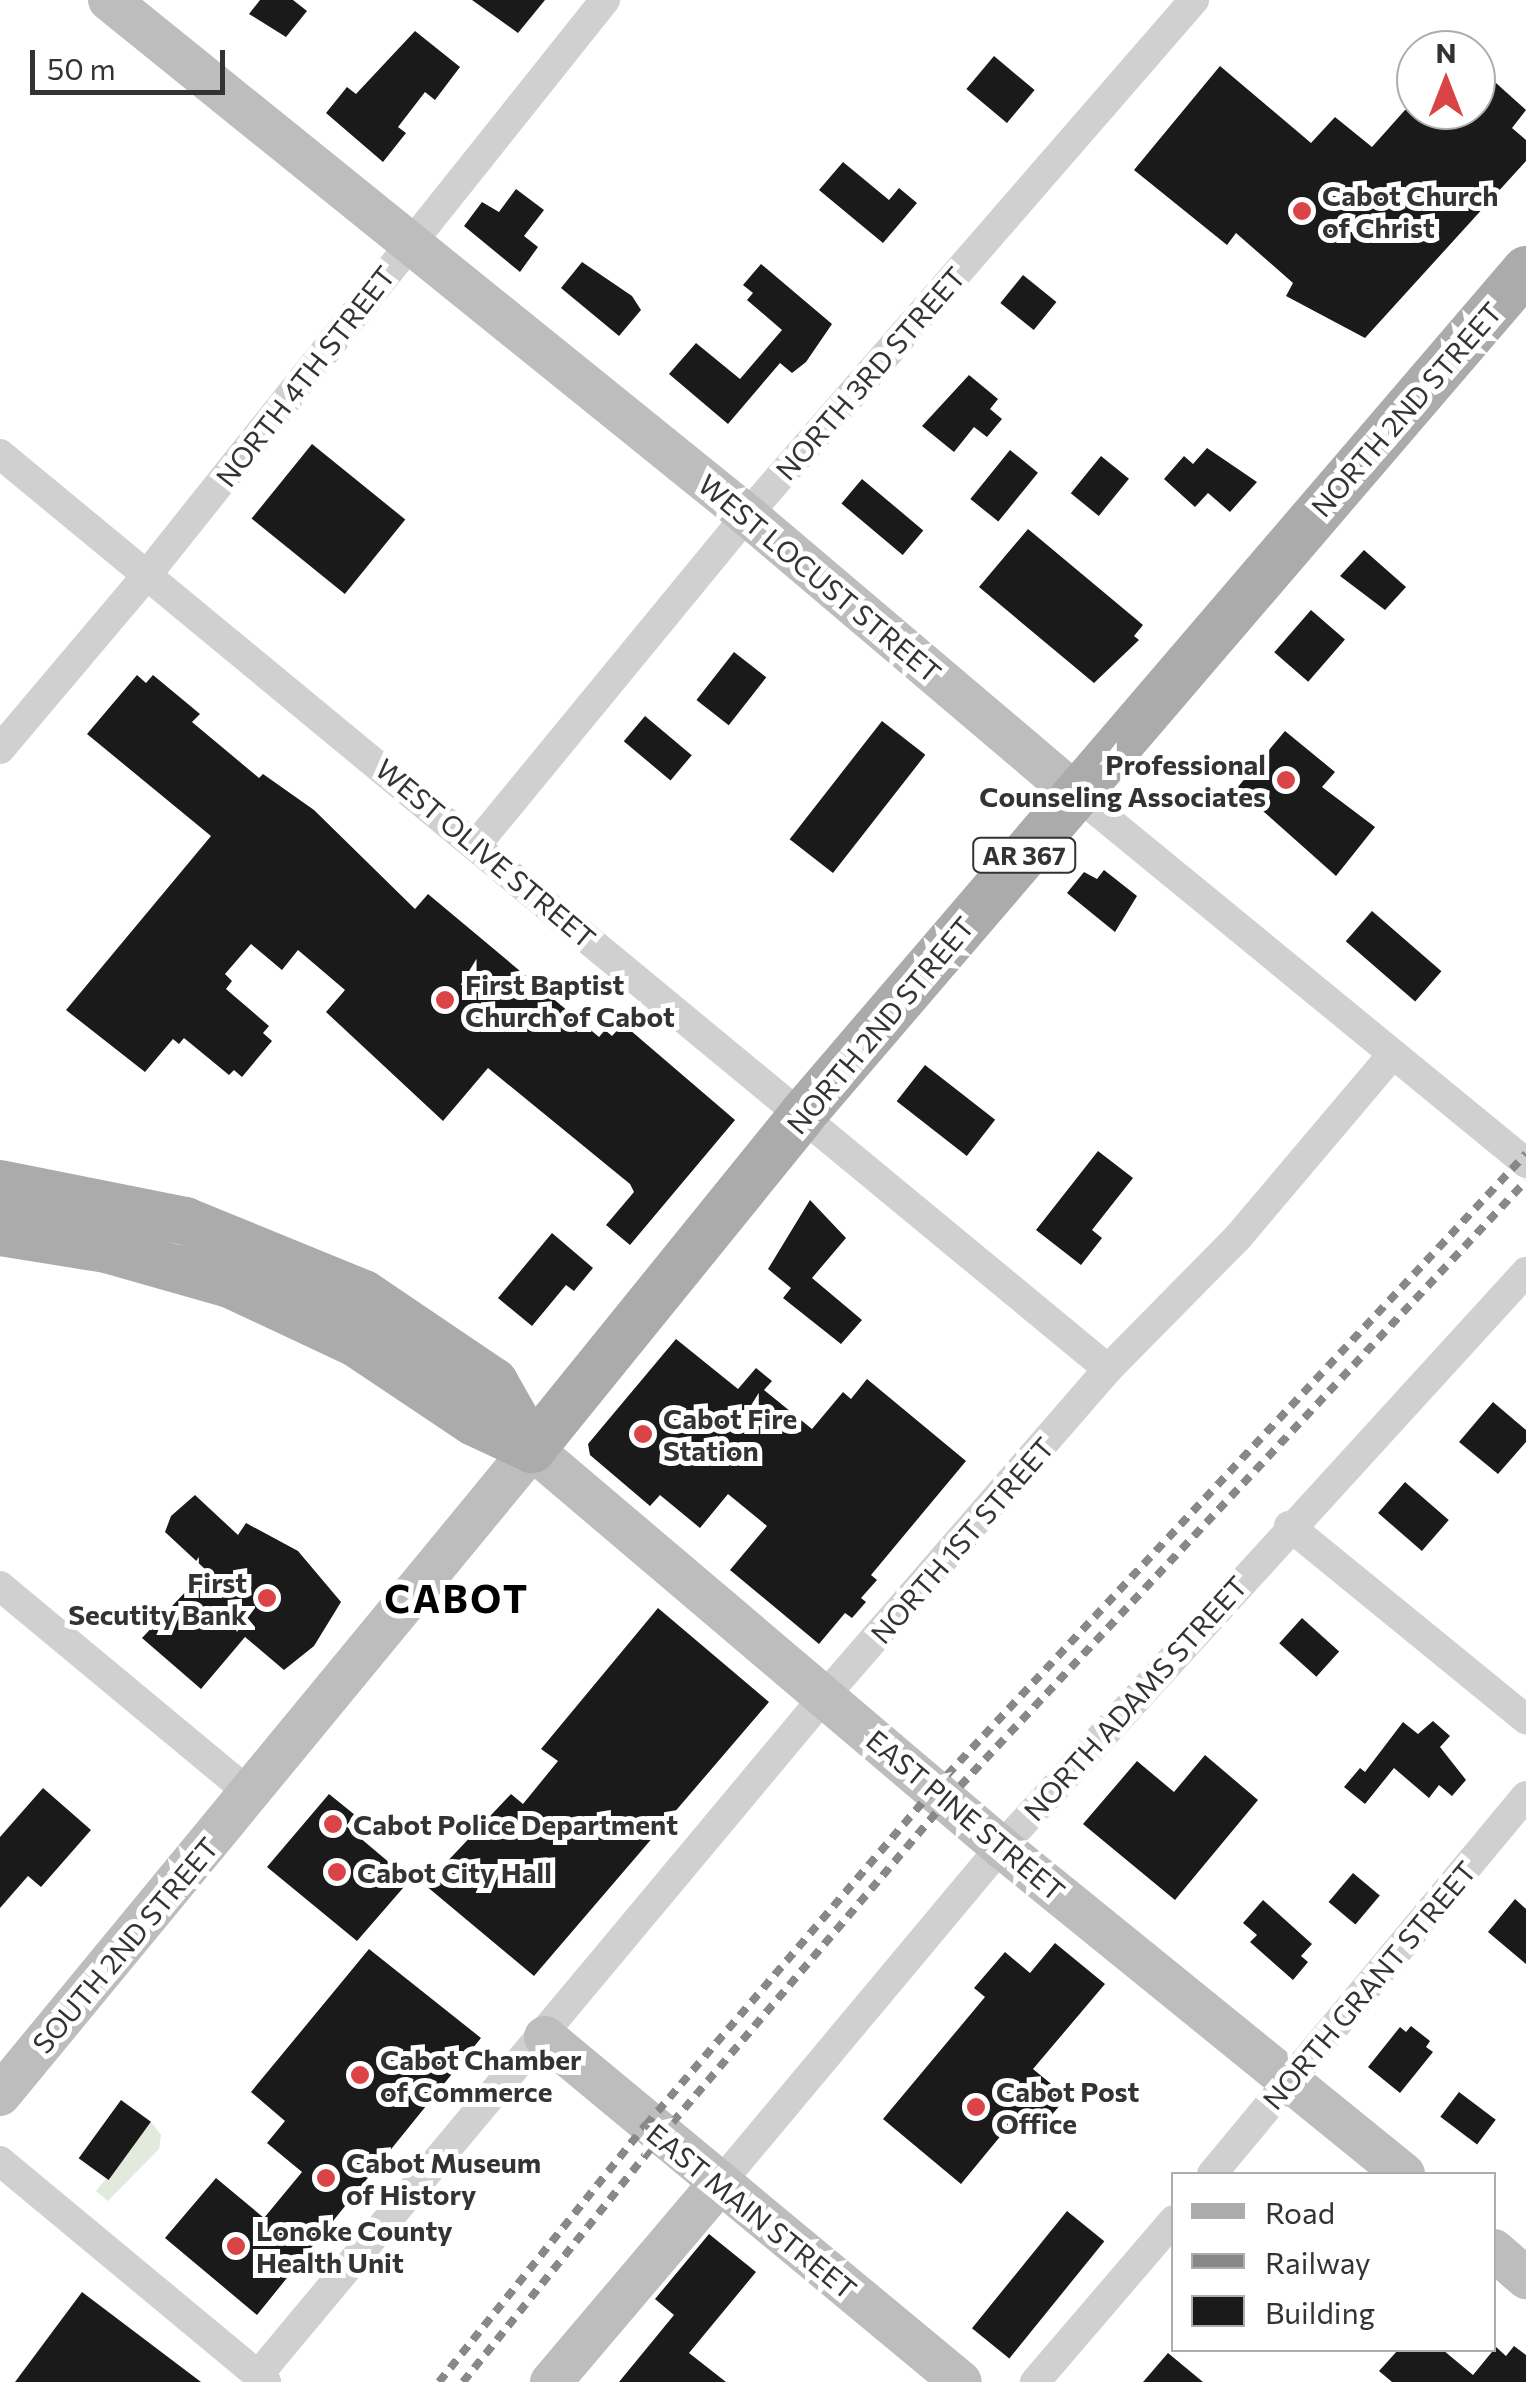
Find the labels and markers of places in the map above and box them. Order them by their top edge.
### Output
place label: Cabot Church of Christ [1322,178,1499,244]
marker: Cabot Church of Christ [1291,200,1313,222]
place label: Professional Counseling Associates [979,747,1266,813]
marker: Professional Counseling Associates [1275,769,1297,791]
place label: First Baptist Church of Cabot [465,967,675,1033]
marker: First Baptist Church of Cabot [434,989,456,1011]
place label: Cabot Fire Station [663,1401,797,1467]
marker: Cabot Fire Station [632,1423,654,1445]
place label: First Secutity Bank [68,1565,247,1631]
marker: First Secutity Bank [256,1587,278,1609]
place label: Cabot Police Department [353,1807,678,1841]
marker: Cabot Police Department [322,1813,344,1835]
place label: Cabot City Hall [357,1855,552,1889]
marker: Cabot City Hall [326,1861,348,1883]
place label: Cabot Chamber of Commerce [380,2042,582,2108]
marker: Cabot Chamber of Commerce [349,2064,371,2086]
place label: Cabot Post Office [996,2074,1139,2140]
marker: Cabot Post Office [965,2096,987,2118]
place label: Cabot Museum of History [346,2145,541,2211]
marker: Cabot Museum of History [315,2167,337,2189]
place label: Lonoke County Health Unit [256,2213,453,2279]
marker: Lonoke County Health Unit [225,2235,247,2257]

